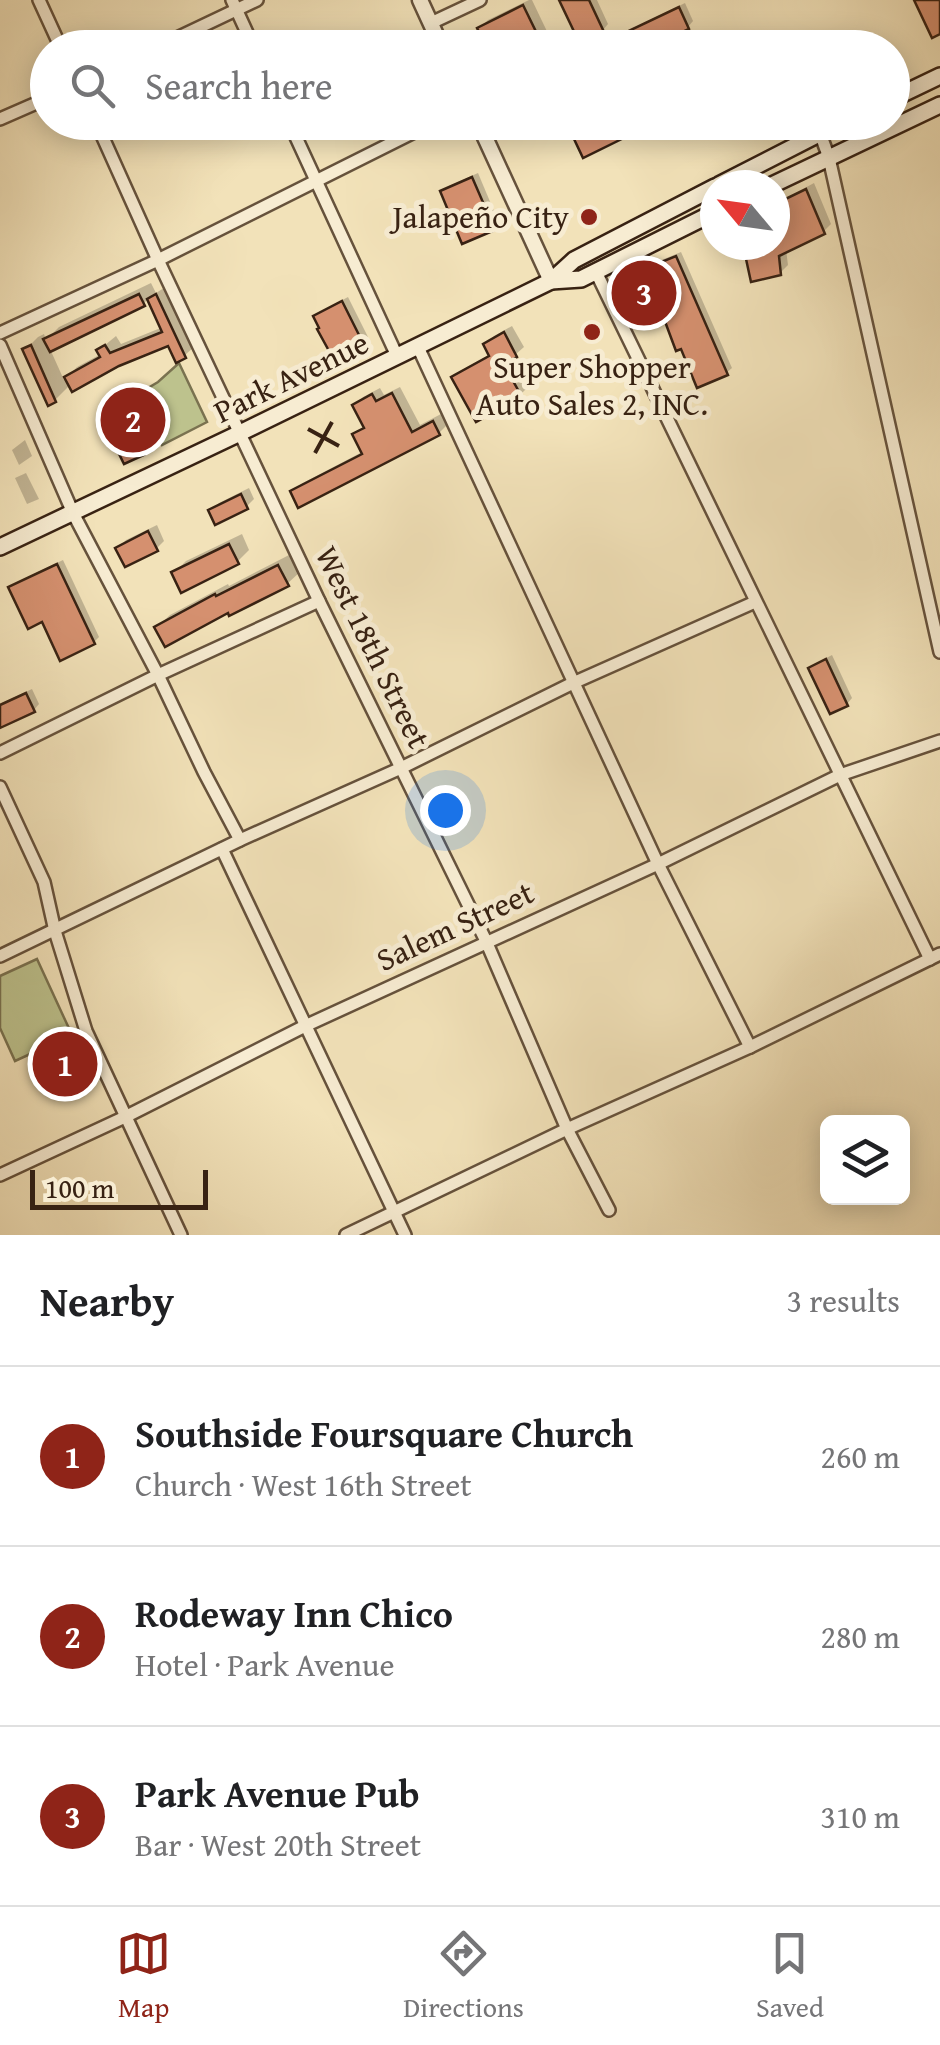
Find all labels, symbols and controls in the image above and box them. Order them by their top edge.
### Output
search box [30,30,910,140]
text: Search here [145,57,333,113]
icon: search [65,58,120,113]
north arrow [700,170,790,260]
place label: Jalapeño City [388,193,569,240]
marker: Jalapeño City [578,206,600,228]
pin: 3 [612,256,676,330]
street label: Park Avenue [205,319,376,434]
marker: Super Shopper Auto Sales 2, INC. [581,321,603,343]
place label: Super Shopper Auto Sales 2, INC. [476,343,708,427]
pin: 2 [100,382,166,458]
street label: West 18th Street [304,538,443,756]
your location [420,785,471,836]
street label: Salem Street [368,869,541,983]
pin: 1 [32,1026,98,1102]
map controls [820,1115,910,1205]
button: layers [820,1115,910,1205]
scale bar [30,1165,208,1210]
text: 100 m [45,1167,114,1208]
text: Nearby [40,1270,174,1331]
text: 3 results [787,1277,900,1324]
text: Southside Foursquare Church [135,1405,633,1461]
text: 1 [64,1433,81,1480]
text: 260 m [821,1433,900,1480]
text: Church · West 16th Street [135,1461,472,1508]
text: Rodeway Inn Chico [135,1585,453,1641]
text: 2 [64,1613,81,1660]
text: 280 m [821,1613,900,1660]
text: Hotel · Park Avenue [135,1641,394,1688]
text: Park Avenue Pub [135,1765,420,1821]
text: 3 [64,1793,81,1840]
text: 310 m [821,1793,900,1840]
text: Bar · West 20th Street [135,1821,421,1868]
tab: Map [116,1926,171,2027]
tab: Directions [403,1926,524,2027]
tab: Saved [756,1926,824,2027]

